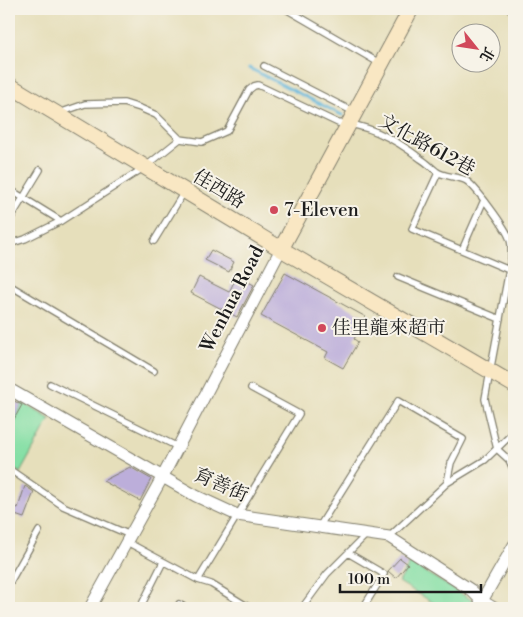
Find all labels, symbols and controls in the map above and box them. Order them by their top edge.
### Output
north arrow [450,22,500,72]
text: 北 [475,43,498,65]
street label: 文化路612巷 [375,109,479,181]
street label: 佳西路 [188,164,250,214]
place label: 7-Eleven [284,198,359,222]
marker: 7-Eleven [268,204,280,216]
street label: Wenhua Road [194,241,269,357]
place label: 佳里龍來超市 [332,316,446,340]
marker: 佳里龍來超市 [316,322,328,334]
street label: 育善街 [190,462,252,508]
scale bar [340,562,482,594]
text: 100 m [348,570,390,589]

